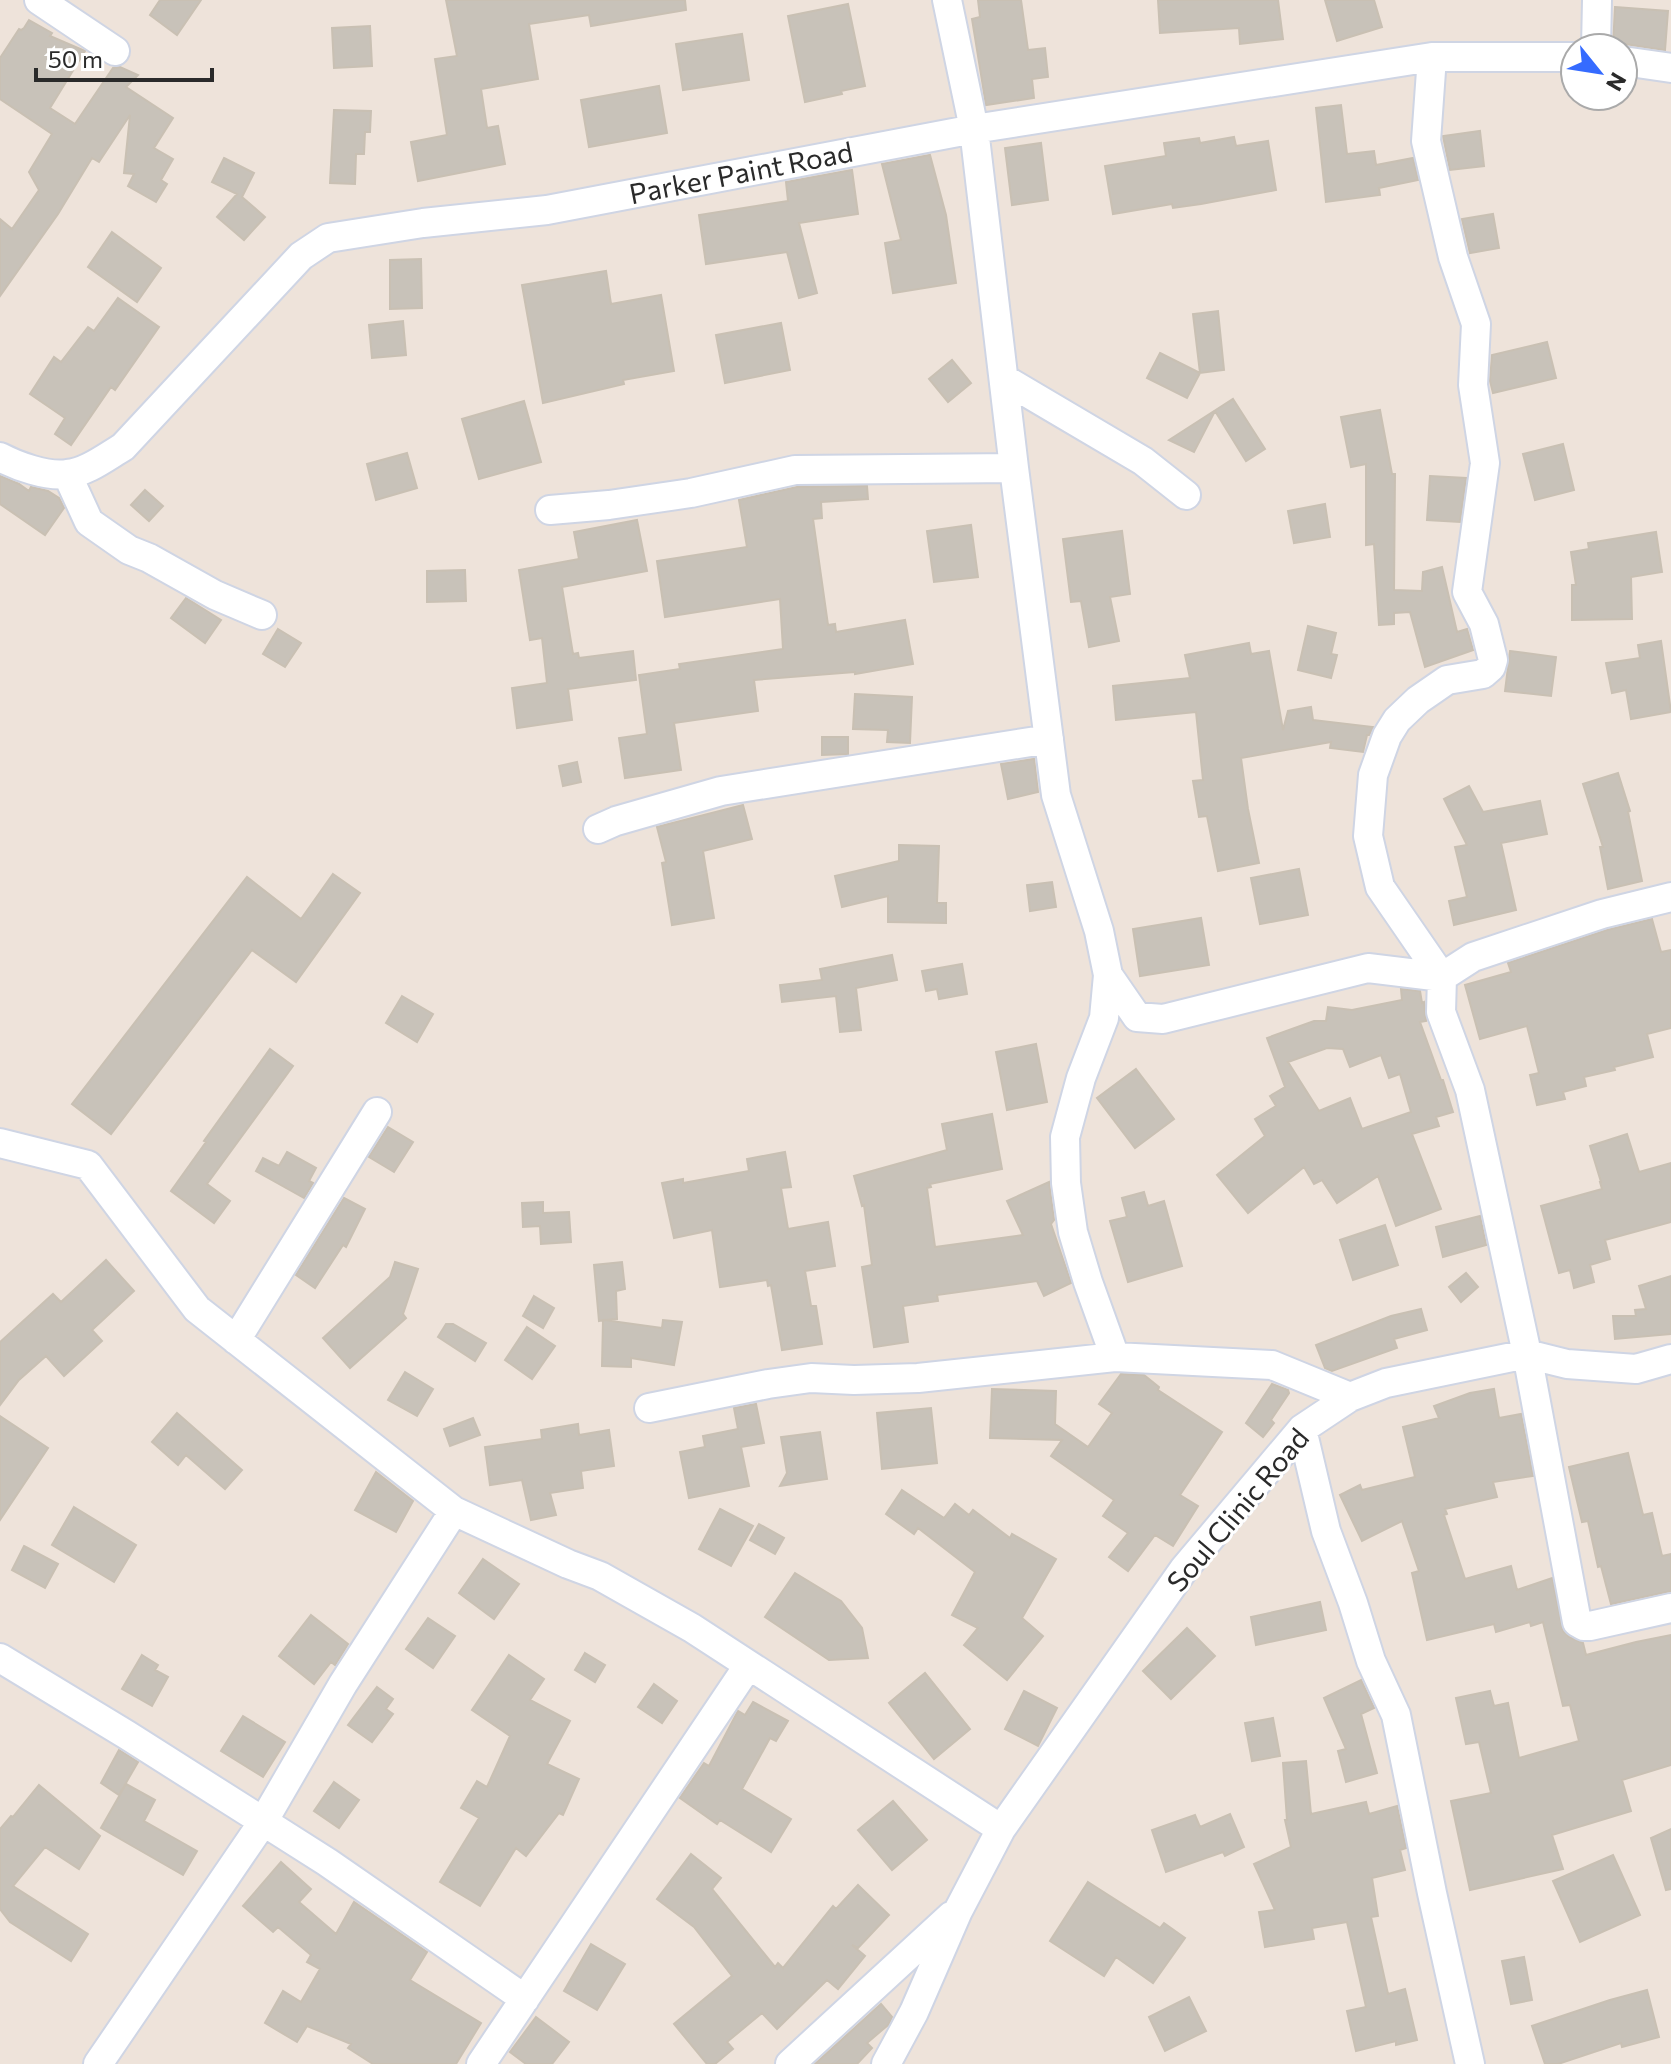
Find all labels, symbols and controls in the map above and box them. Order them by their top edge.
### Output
scale bar [36,32,212,82]
north arrow [1559,32,1639,112]
text: 50 m [48,44,103,73]
text: N [1601,68,1633,96]
street label: Parker Paint Road [626,134,855,210]
street label: Soul Clinic Road [1159,1421,1315,1598]

